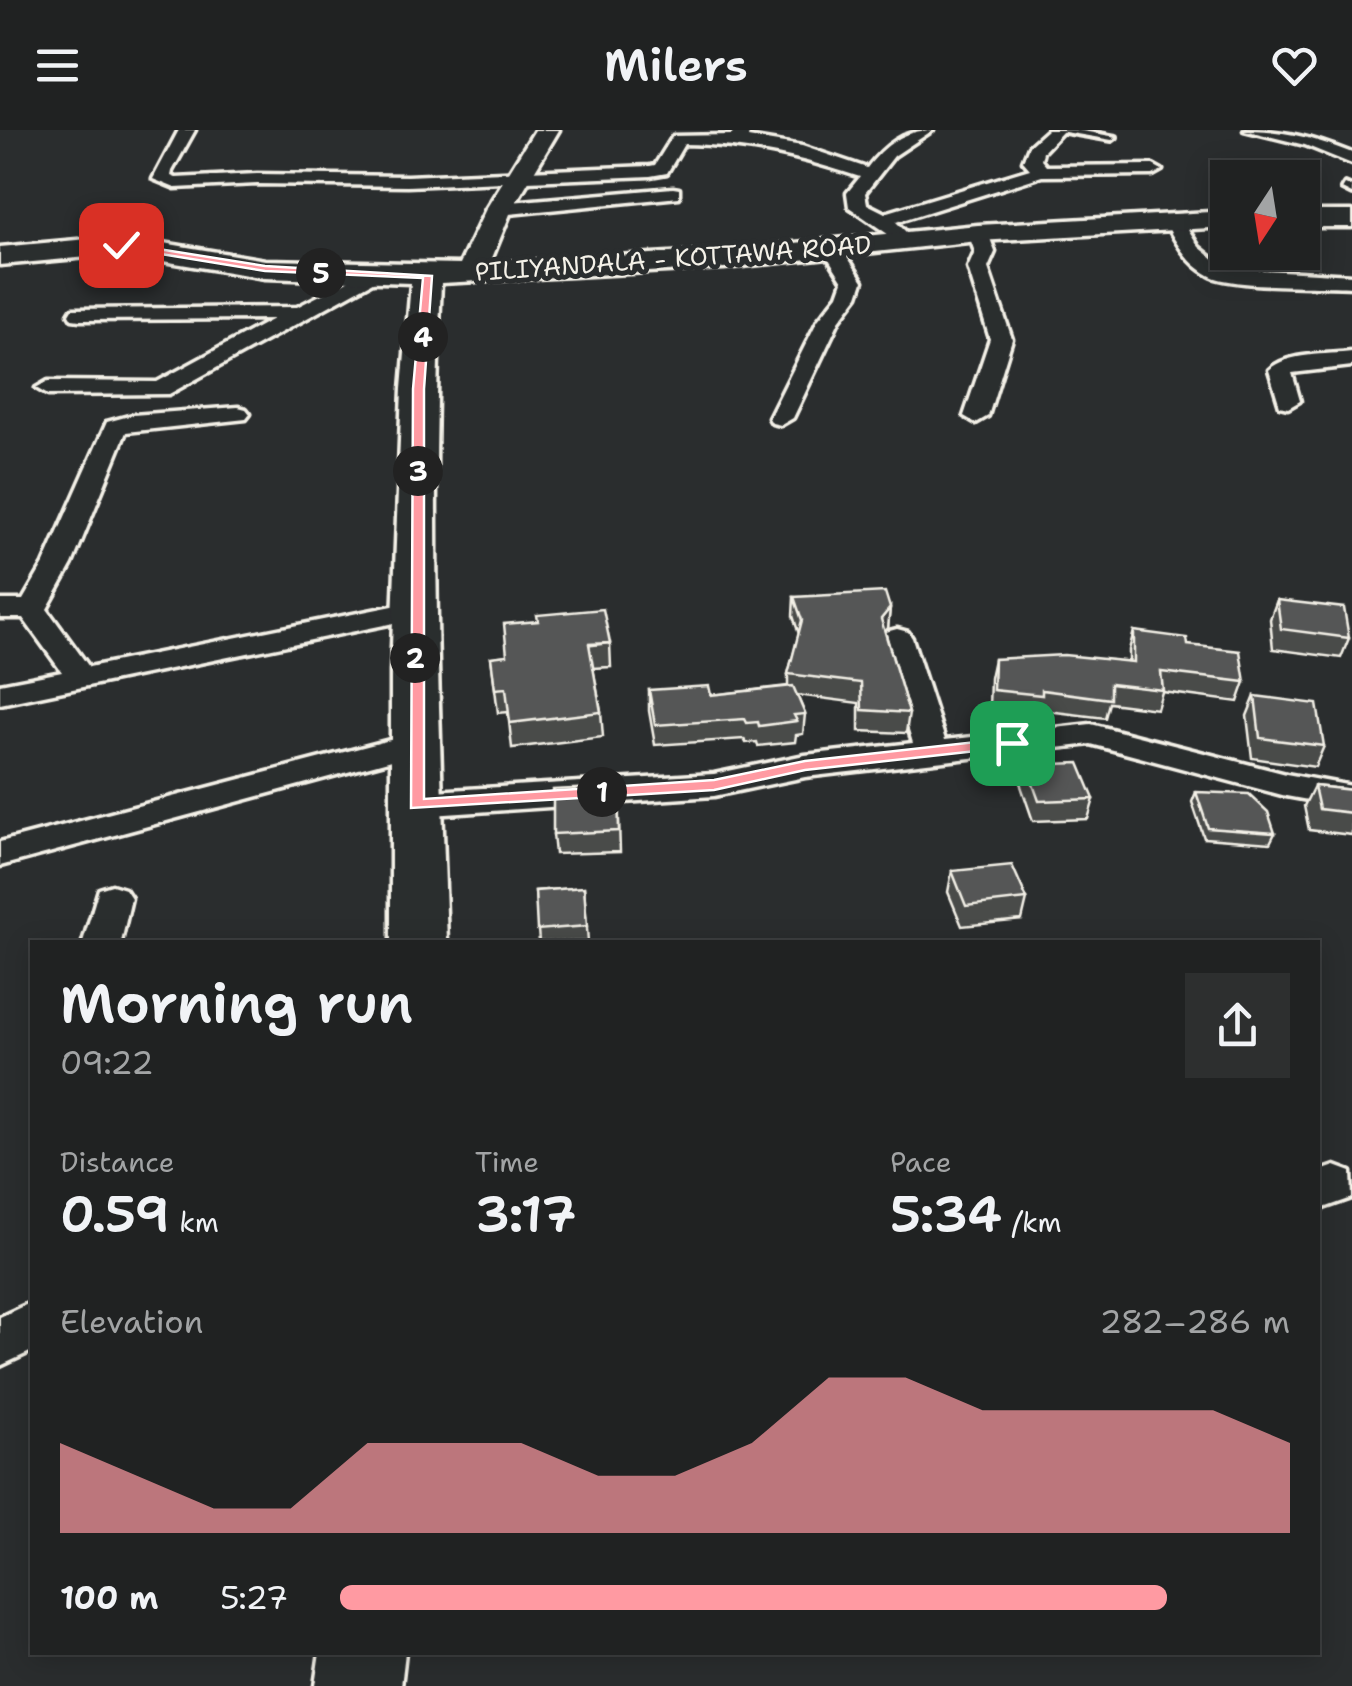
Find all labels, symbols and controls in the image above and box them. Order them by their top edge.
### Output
text: Milers [604,35,748,95]
icon: menu [30,38,85,93]
icon: heart [1267,38,1322,93]
north arrow [1210,160,1320,270]
map controls [1210,160,1320,270]
pin [79,203,164,288]
icon: check [94,218,149,273]
street label: PILIYANDALA - KOTTAWA ROAD [474,227,872,289]
pin: 5 [296,248,346,298]
text: 5 [312,254,330,292]
pin: 4 [398,312,448,362]
text: 4 [413,318,433,356]
pin: 3 [393,446,443,496]
text: 3 [408,452,428,490]
pin: 2 [390,633,440,683]
text: 2 [405,639,425,677]
pin [970,701,1055,786]
icon: arrive [985,716,1040,771]
pin: 1 [577,767,627,817]
text: 1 [596,773,608,811]
text: Morning run [60,966,413,1040]
button: share [1185,973,1290,1078]
text: 09:22 [60,1041,154,1084]
text: Distance [60,1143,175,1181]
text: Time [475,1143,539,1181]
text: Pace [890,1143,952,1181]
text: 0.59 [60,1181,170,1248]
text: 3:17 [475,1181,576,1248]
text: 5:34 [890,1181,1002,1248]
text: km [170,1203,219,1241]
text: /km [1002,1203,1062,1241]
text: Elevation [60,1300,203,1343]
text: 282–286 m [1099,1300,1290,1343]
text: 100 m [60,1576,159,1619]
text: 5:27 [220,1576,288,1619]

